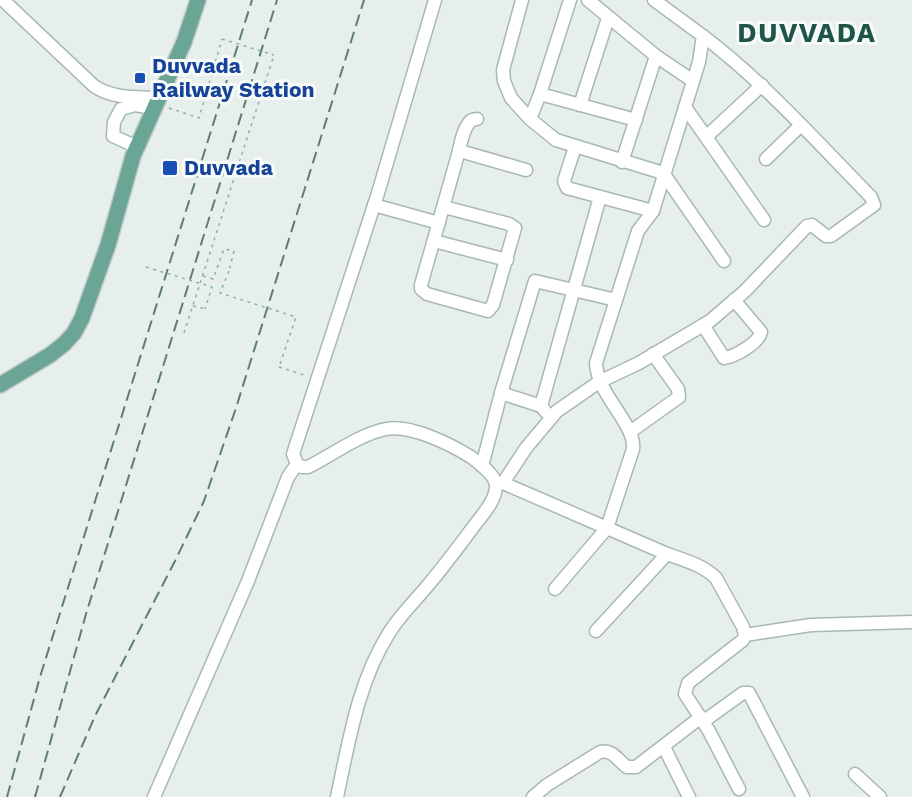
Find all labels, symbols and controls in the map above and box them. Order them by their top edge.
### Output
district label: DUVVADA [737,17,877,49]
place label: Duvvada Railway Station [152,53,315,102]
marker: Duvvada Railway Station [133,71,147,85]
place label: Duvvada [184,155,274,180]
marker: Duvvada [161,159,179,177]

